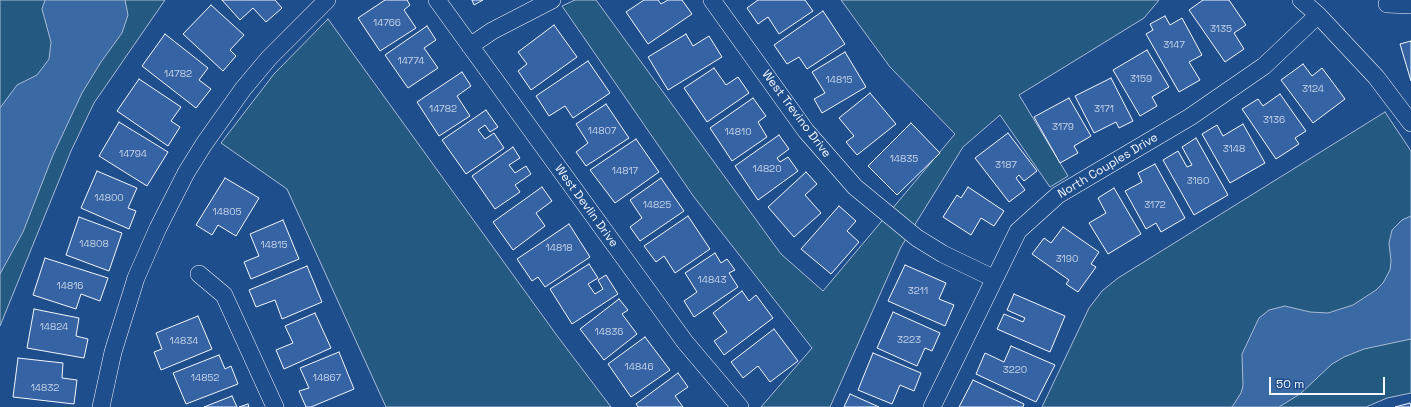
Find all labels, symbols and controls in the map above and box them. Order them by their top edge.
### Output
house number: 14766 [373,17,401,29]
house number: 3135 [1210,23,1232,35]
house number: 3147 [1163,39,1185,51]
house number: 14774 [397,55,425,67]
house number: 14782 [164,68,192,80]
street label: West Trevino Drive [758,68,834,160]
house number: 3159 [1130,73,1152,85]
house number: 14815 [826,74,852,86]
house number: 3124 [1302,83,1324,95]
house number: 14782 [429,103,457,115]
house number: 3171 [1094,103,1114,115]
house number: 3136 [1263,114,1285,126]
house number: 3179 [1052,121,1074,133]
house number: 14807 [588,125,616,137]
house number: 14810 [724,126,752,138]
street label: North Couples Drive [1055,130,1161,202]
house number: 3148 [1223,143,1245,155]
house number: 14794 [119,148,147,160]
house number: 14835 [890,153,918,165]
house number: 3187 [995,159,1017,171]
street label: West Devlin Drive [551,162,621,250]
house number: 14820 [752,163,782,175]
house number: 14817 [612,165,638,177]
house number: 3160 [1187,175,1209,187]
house number: 14800 [94,192,124,204]
house number: 14825 [643,199,671,211]
house number: 3172 [1144,199,1166,211]
house number: 14805 [212,206,242,218]
house number: 14808 [79,238,109,250]
house number: 14815 [261,239,287,251]
house number: 14818 [545,242,573,254]
house number: 3190 [1056,253,1078,265]
house number: 14843 [698,274,726,286]
house number: 14816 [57,280,83,292]
house number: 3211 [908,285,928,297]
house number: 14824 [40,321,68,333]
house number: 14836 [595,326,623,338]
house number: 3223 [897,334,921,346]
house number: 14834 [170,335,198,347]
house number: 14846 [624,361,654,373]
house number: 3220 [1003,364,1027,376]
scale bar [1271,369,1387,395]
house number: 14852 [191,372,219,384]
house number: 14867 [313,372,341,384]
text: 50 m [1276,376,1304,392]
house number: 14832 [31,382,59,394]

